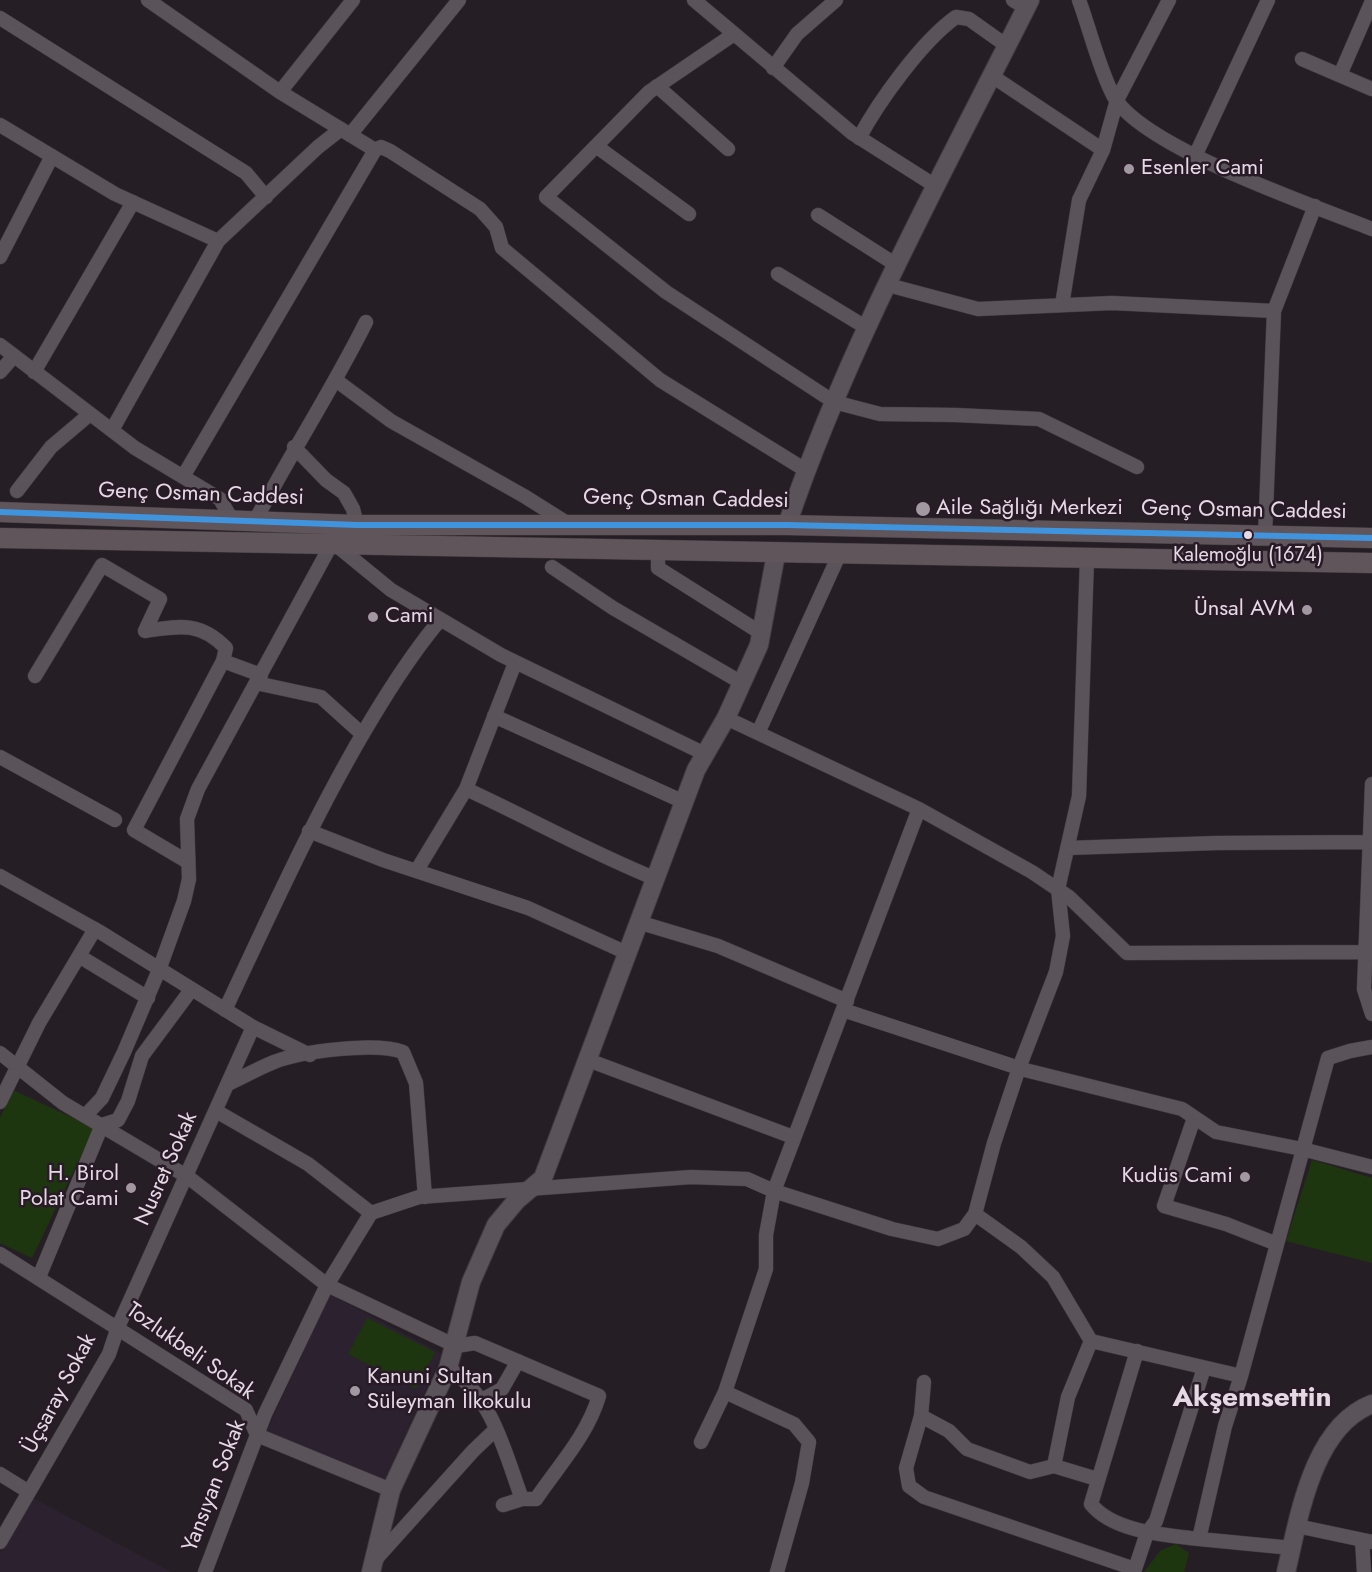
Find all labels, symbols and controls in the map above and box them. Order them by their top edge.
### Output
place label: Esenler Cami [1141,156,1264,182]
marker: Esenler Cami [1122,162,1136,176]
street label: Genç Osman Caddesi [98,478,304,512]
street label: Genç Osman Caddesi [583,485,789,515]
place label: Aile Sağlığı Merkezi [936,496,1123,522]
street label: Genç Osman Caddesi [1141,496,1347,526]
marker: Aile Sağlığı Merkezi [914,500,932,518]
marker: Kalemoğlu (1674) [1242,529,1254,541]
place label: Kalemoğlu (1674) [1173,544,1323,568]
place label: Ünsal AVM [1194,597,1295,623]
marker: Ünsal AVM [1300,603,1314,617]
place label: Cami [385,604,434,630]
marker: Cami [366,610,380,624]
street label: Nusret Sokak [130,1108,204,1230]
place label: H. Birol Polat Cami [20,1162,119,1214]
place label: Kudüs Cami [1122,1164,1233,1190]
marker: Kudüs Cami [1238,1170,1252,1184]
marker: H. Birol Polat Cami [124,1181,138,1195]
street label: Tozlukbeli Sokak [120,1298,260,1406]
street label: Üçsaray Sokak [17,1330,103,1458]
place label: Kanuni Sultan Süleyman İlkokulu [367,1365,532,1416]
district label: Akşemsettin [1173,1382,1331,1416]
marker: Kanuni Sultan Süleyman İlkokulu [348,1384,362,1398]
street label: Yansıyan Sokak [178,1416,252,1556]

